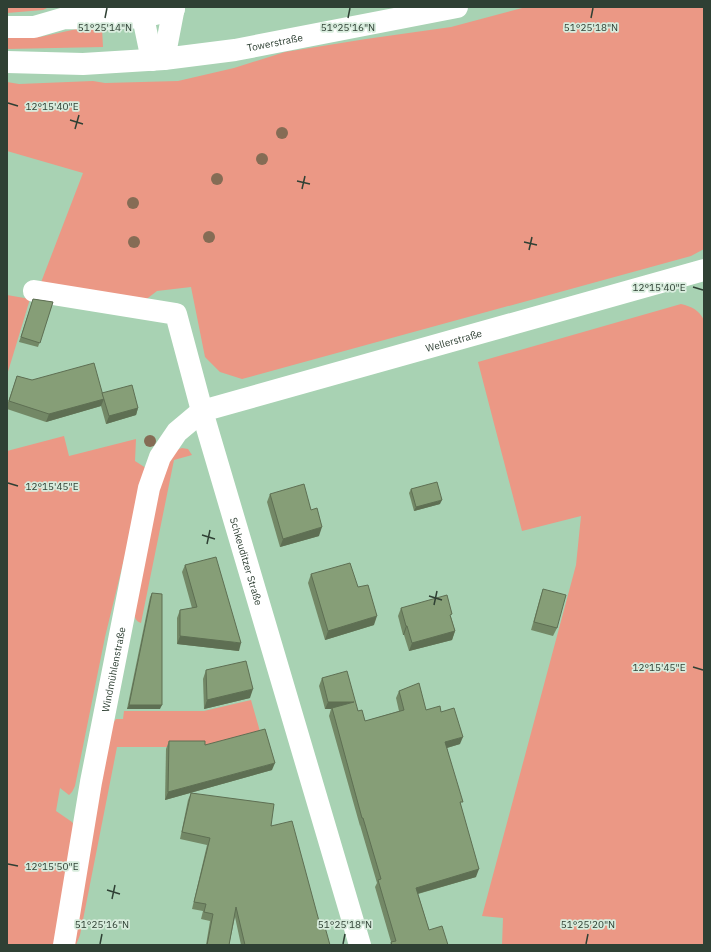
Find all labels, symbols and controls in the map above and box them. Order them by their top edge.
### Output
text: 51°25'14"N [78,21,132,34]
text: 51°25'16"N [321,21,375,34]
text: 51°25'18"N [564,21,618,34]
street label: Towerstraße [246,30,304,54]
text: 12°15'40"E [25,100,79,113]
text: 12°15'40"E [632,281,686,294]
street label: Wellerstraße [424,326,484,354]
text: 12°15'45"E [25,480,79,493]
street label: Schkeuditzer Straße [227,516,266,607]
street label: Windmühlenstraße [98,625,128,713]
text: 12°15'45"E [632,661,686,674]
text: 12°15'50"E [25,860,79,873]
text: 51°25'16"N [75,918,129,931]
text: 51°25'18"N [318,918,372,931]
text: 51°25'20"N [561,918,615,931]

